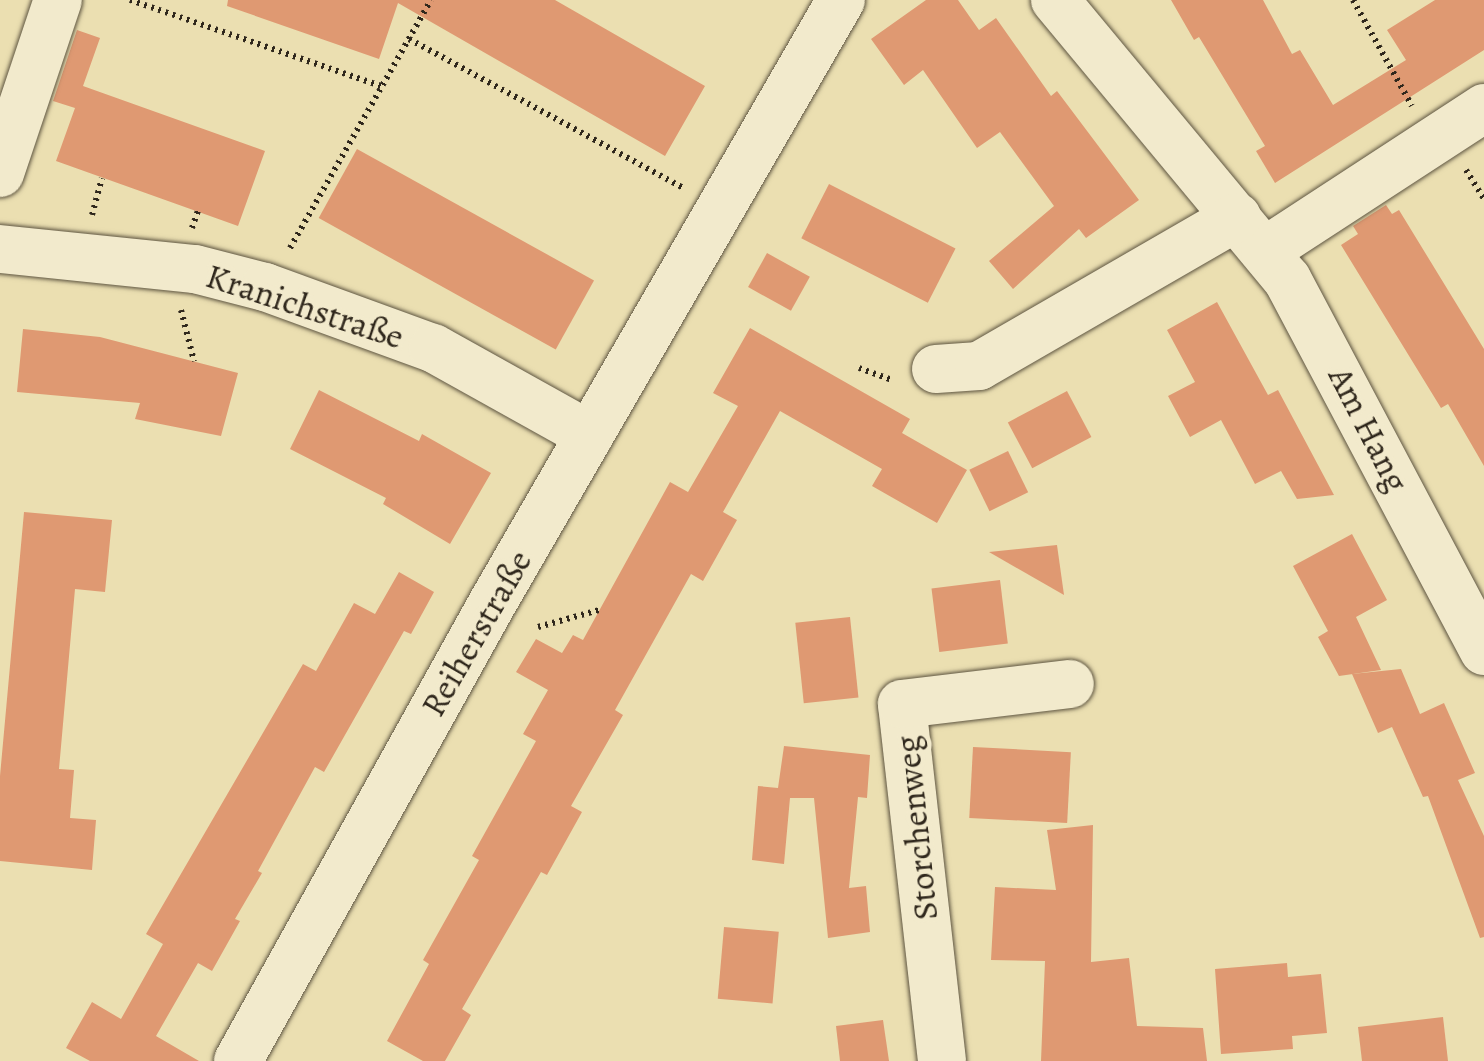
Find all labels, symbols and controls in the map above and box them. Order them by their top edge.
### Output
street label: Kranichstraße [201,254,409,358]
street label: Am Hang [1320,360,1418,498]
street label: Reiherstraße [412,542,540,724]
street label: Storchenweg [885,734,947,922]

